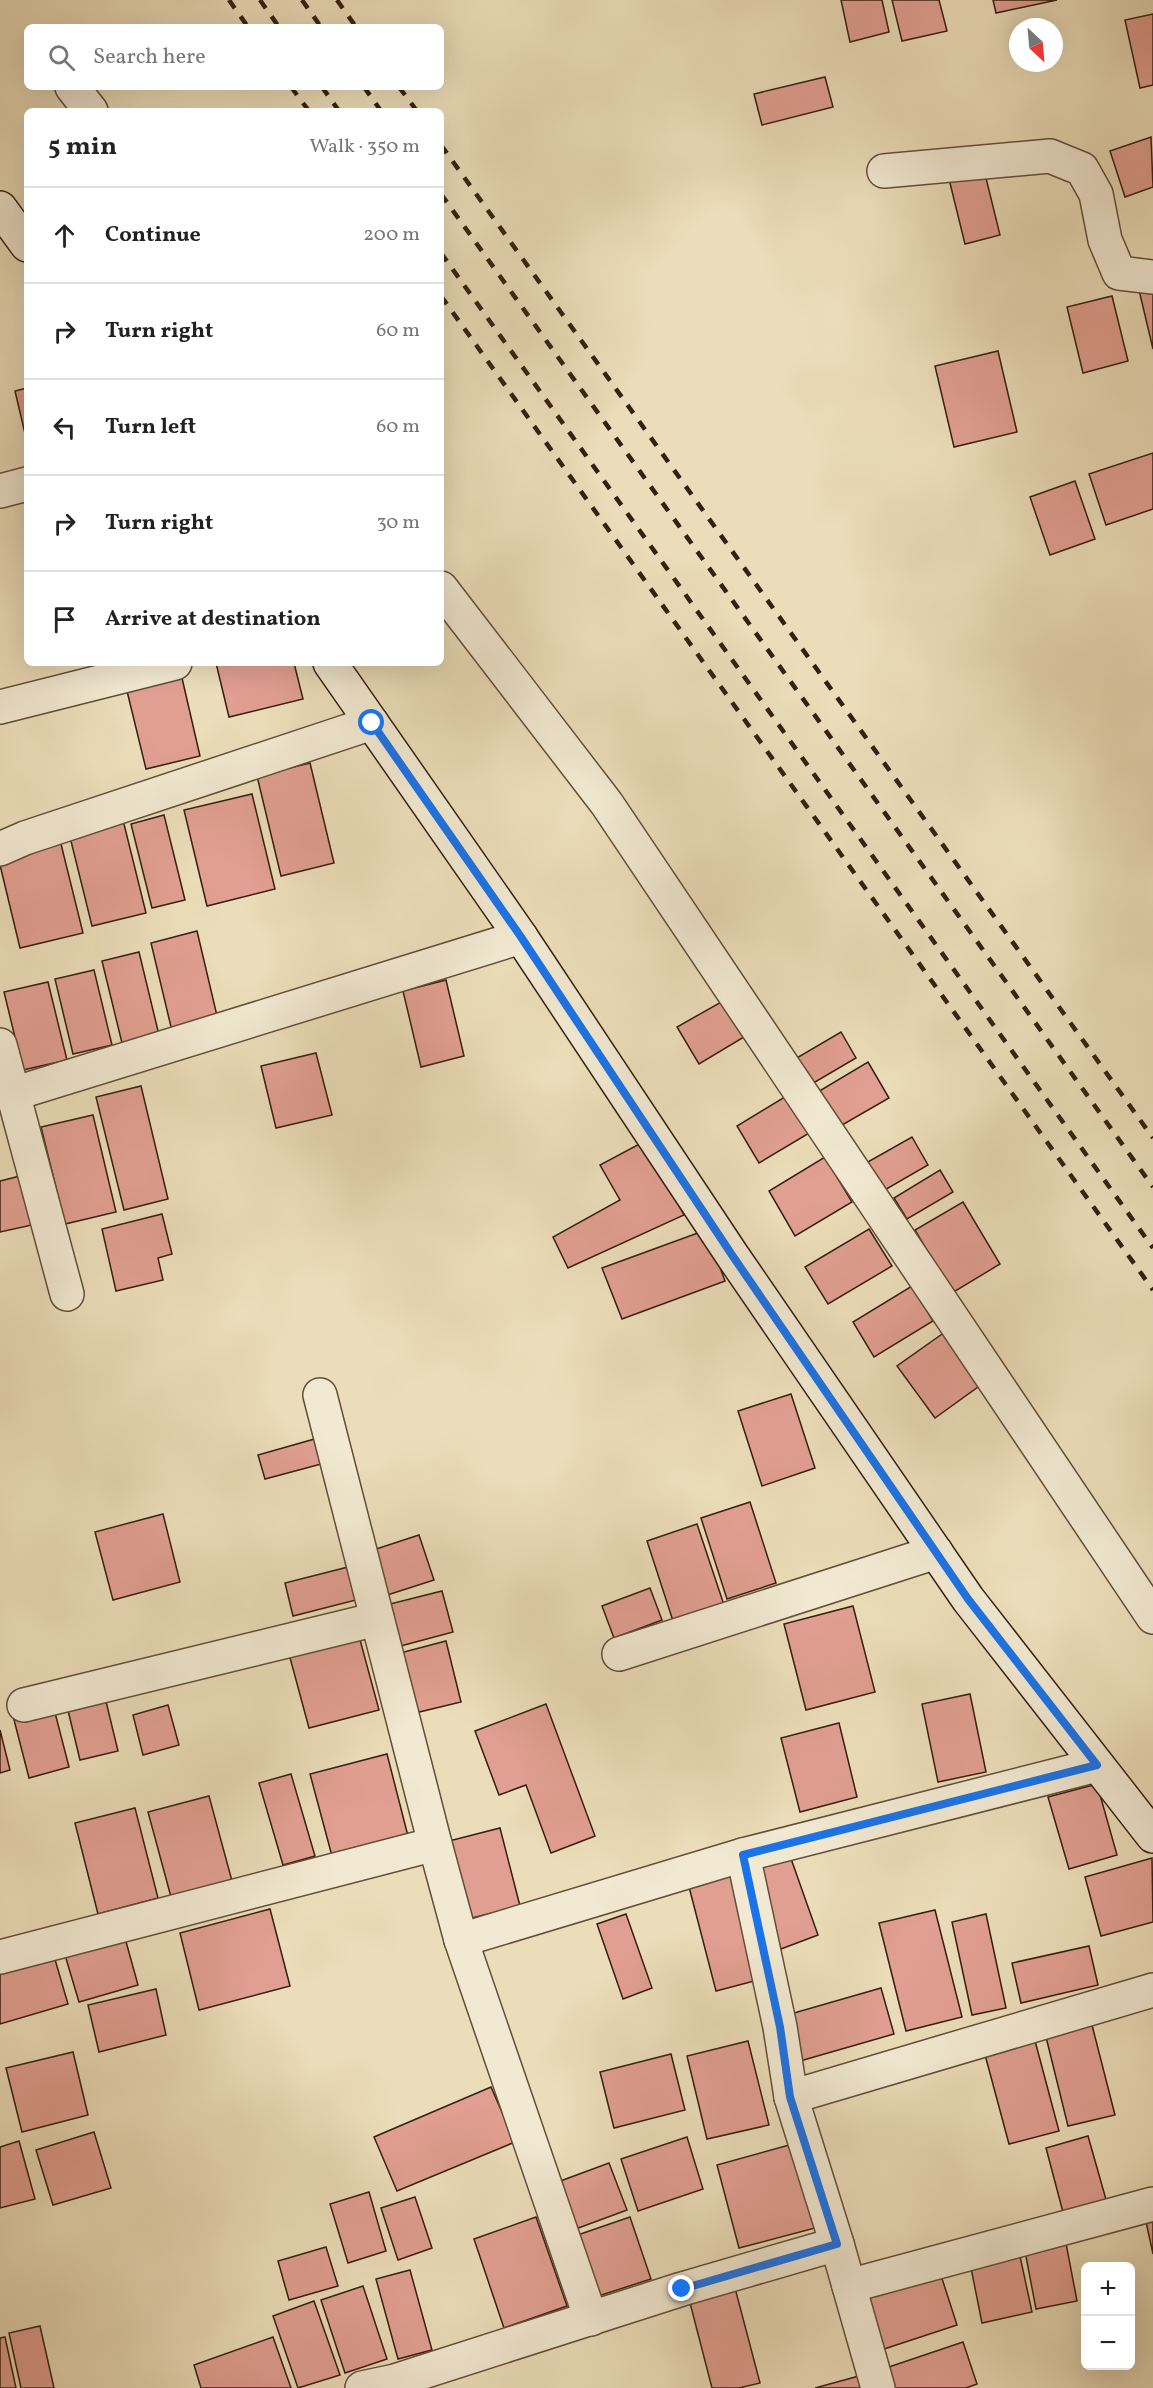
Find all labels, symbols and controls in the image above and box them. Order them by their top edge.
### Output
north arrow [1009,18,1063,72]
search box [24,24,444,90]
icon: search [45,41,78,74]
text: Search here [93,42,206,73]
text: 5 min [48,129,117,165]
text: Walk · 350 m [309,133,420,161]
icon: ahead [48,219,81,252]
text: Continue [105,220,201,251]
text: 200 m [363,221,420,249]
icon: right [48,315,81,348]
text: Turn right [105,316,213,347]
text: 60 m [376,317,420,345]
icon: left [48,411,81,444]
text: Turn left [105,412,196,443]
text: 60 m [376,413,420,441]
icon: right [48,507,81,540]
text: Turn right [105,508,213,539]
text: 30 m [376,509,420,537]
icon: arrive [48,603,81,636]
text: Arrive at destination [105,604,321,635]
route start [358,709,384,735]
map controls [1081,2262,1135,2370]
button: + [1081,2262,1135,2316]
route end [668,2275,694,2301]
button: − [1081,2316,1135,2370]

